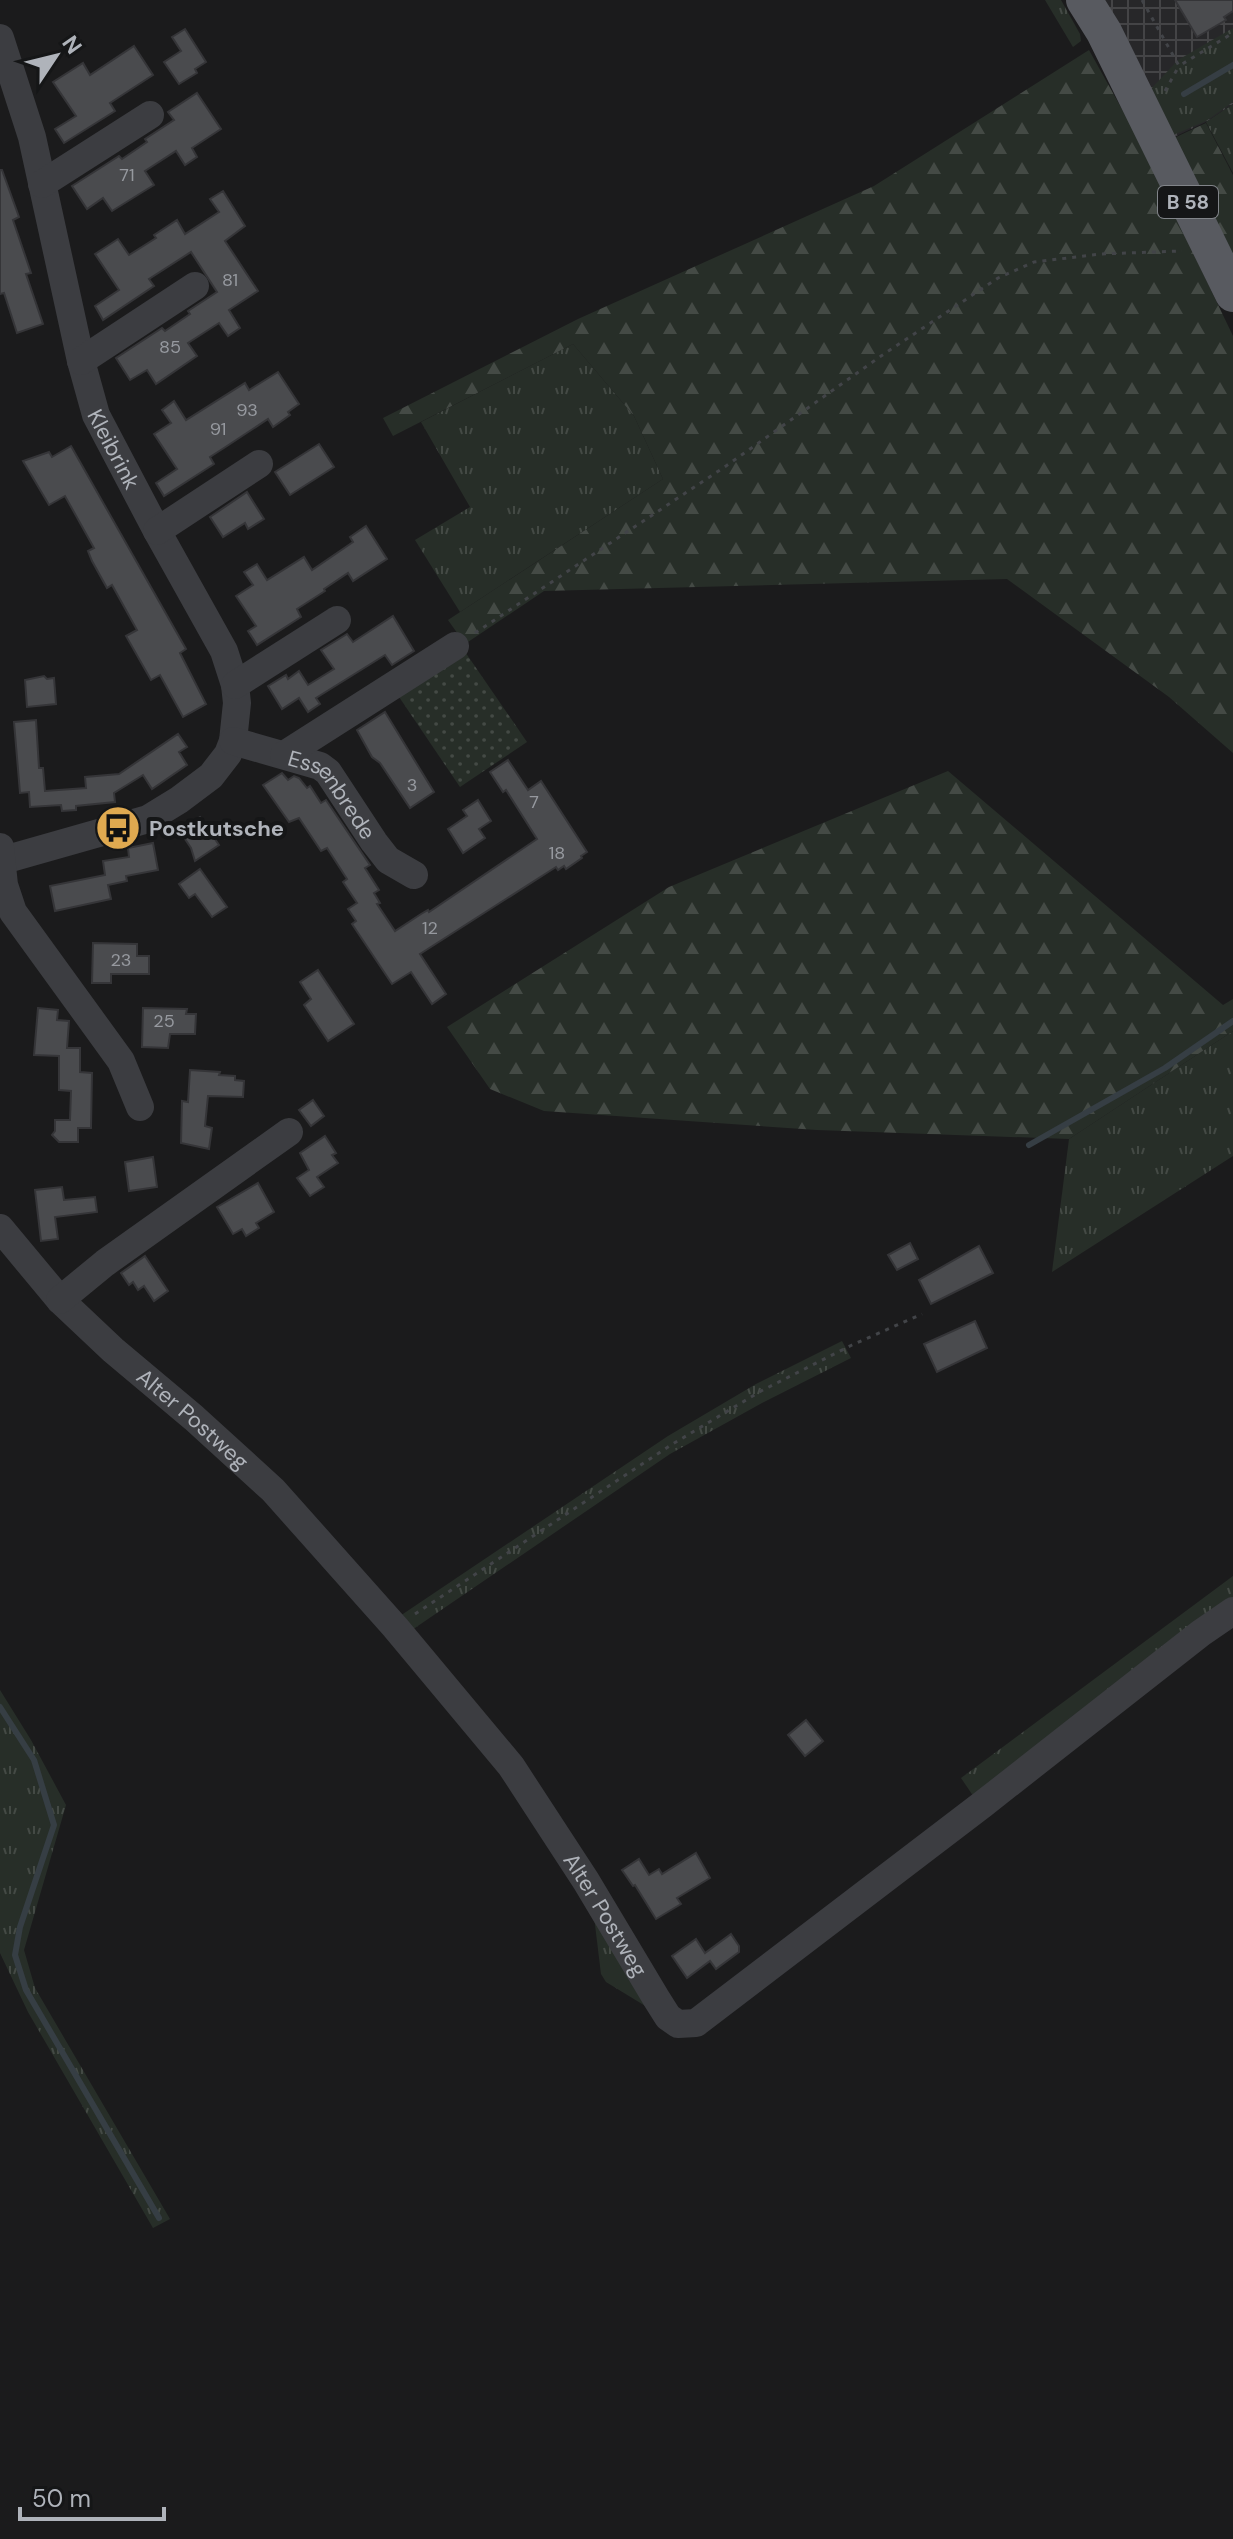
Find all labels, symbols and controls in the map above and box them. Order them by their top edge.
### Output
north arrow [16,16,96,96]
text: N [55,30,88,60]
house number: 71 [119,163,135,187]
road number: B 58 [1158,186,1218,218]
house number: 81 [222,268,238,292]
house number: 85 [159,335,181,359]
house number: 93 [236,398,258,422]
street label: Kleibrink [81,404,146,494]
house number: 91 [210,417,226,441]
street label: Essenbrede [285,744,382,845]
house number: 3 [407,773,417,797]
house number: 7 [529,790,539,814]
bus stop icon: Postkutsche [94,804,142,852]
place label: Postkutsche [149,814,284,843]
house number: 18 [549,841,565,865]
house number: 12 [422,916,438,940]
house number: 23 [110,948,132,972]
house number: 25 [153,1009,175,1033]
street label: Alter Postweg [131,1362,255,1476]
street label: Alter Postweg [557,1847,654,1982]
scale bar [20,2471,164,2521]
text: 50 m [32,2483,91,2514]

